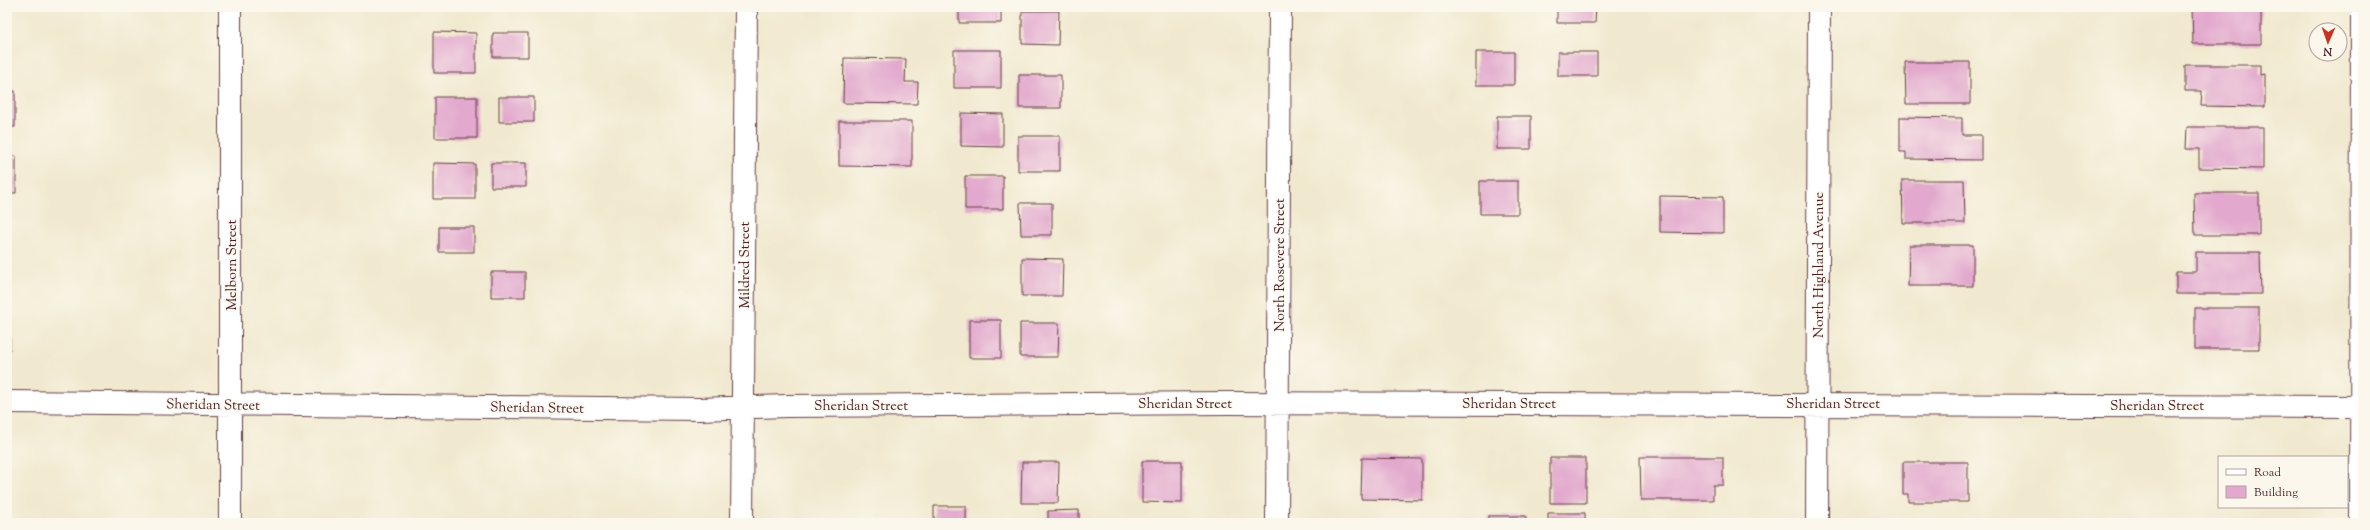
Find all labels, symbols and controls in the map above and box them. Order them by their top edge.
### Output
north arrow [2308,22,2348,62]
text: N [2323,43,2333,59]
street label: North Highland Avenue [1810,192,1830,338]
street label: North Rosevere Street [1271,198,1291,332]
street label: Melborn Street [223,219,243,311]
street label: Mildred Street [736,221,756,309]
street label: Sheridan Street [166,395,260,417]
street label: Sheridan Street [1138,395,1232,415]
street label: Sheridan Street [1462,395,1556,415]
street label: Sheridan Street [1786,395,1880,415]
street label: Sheridan Street [814,397,908,417]
street label: Sheridan Street [2110,397,2204,417]
street label: Sheridan Street [490,398,584,420]
legend [2218,456,2348,508]
text: Road [2254,464,2281,482]
text: Building [2254,484,2298,502]

